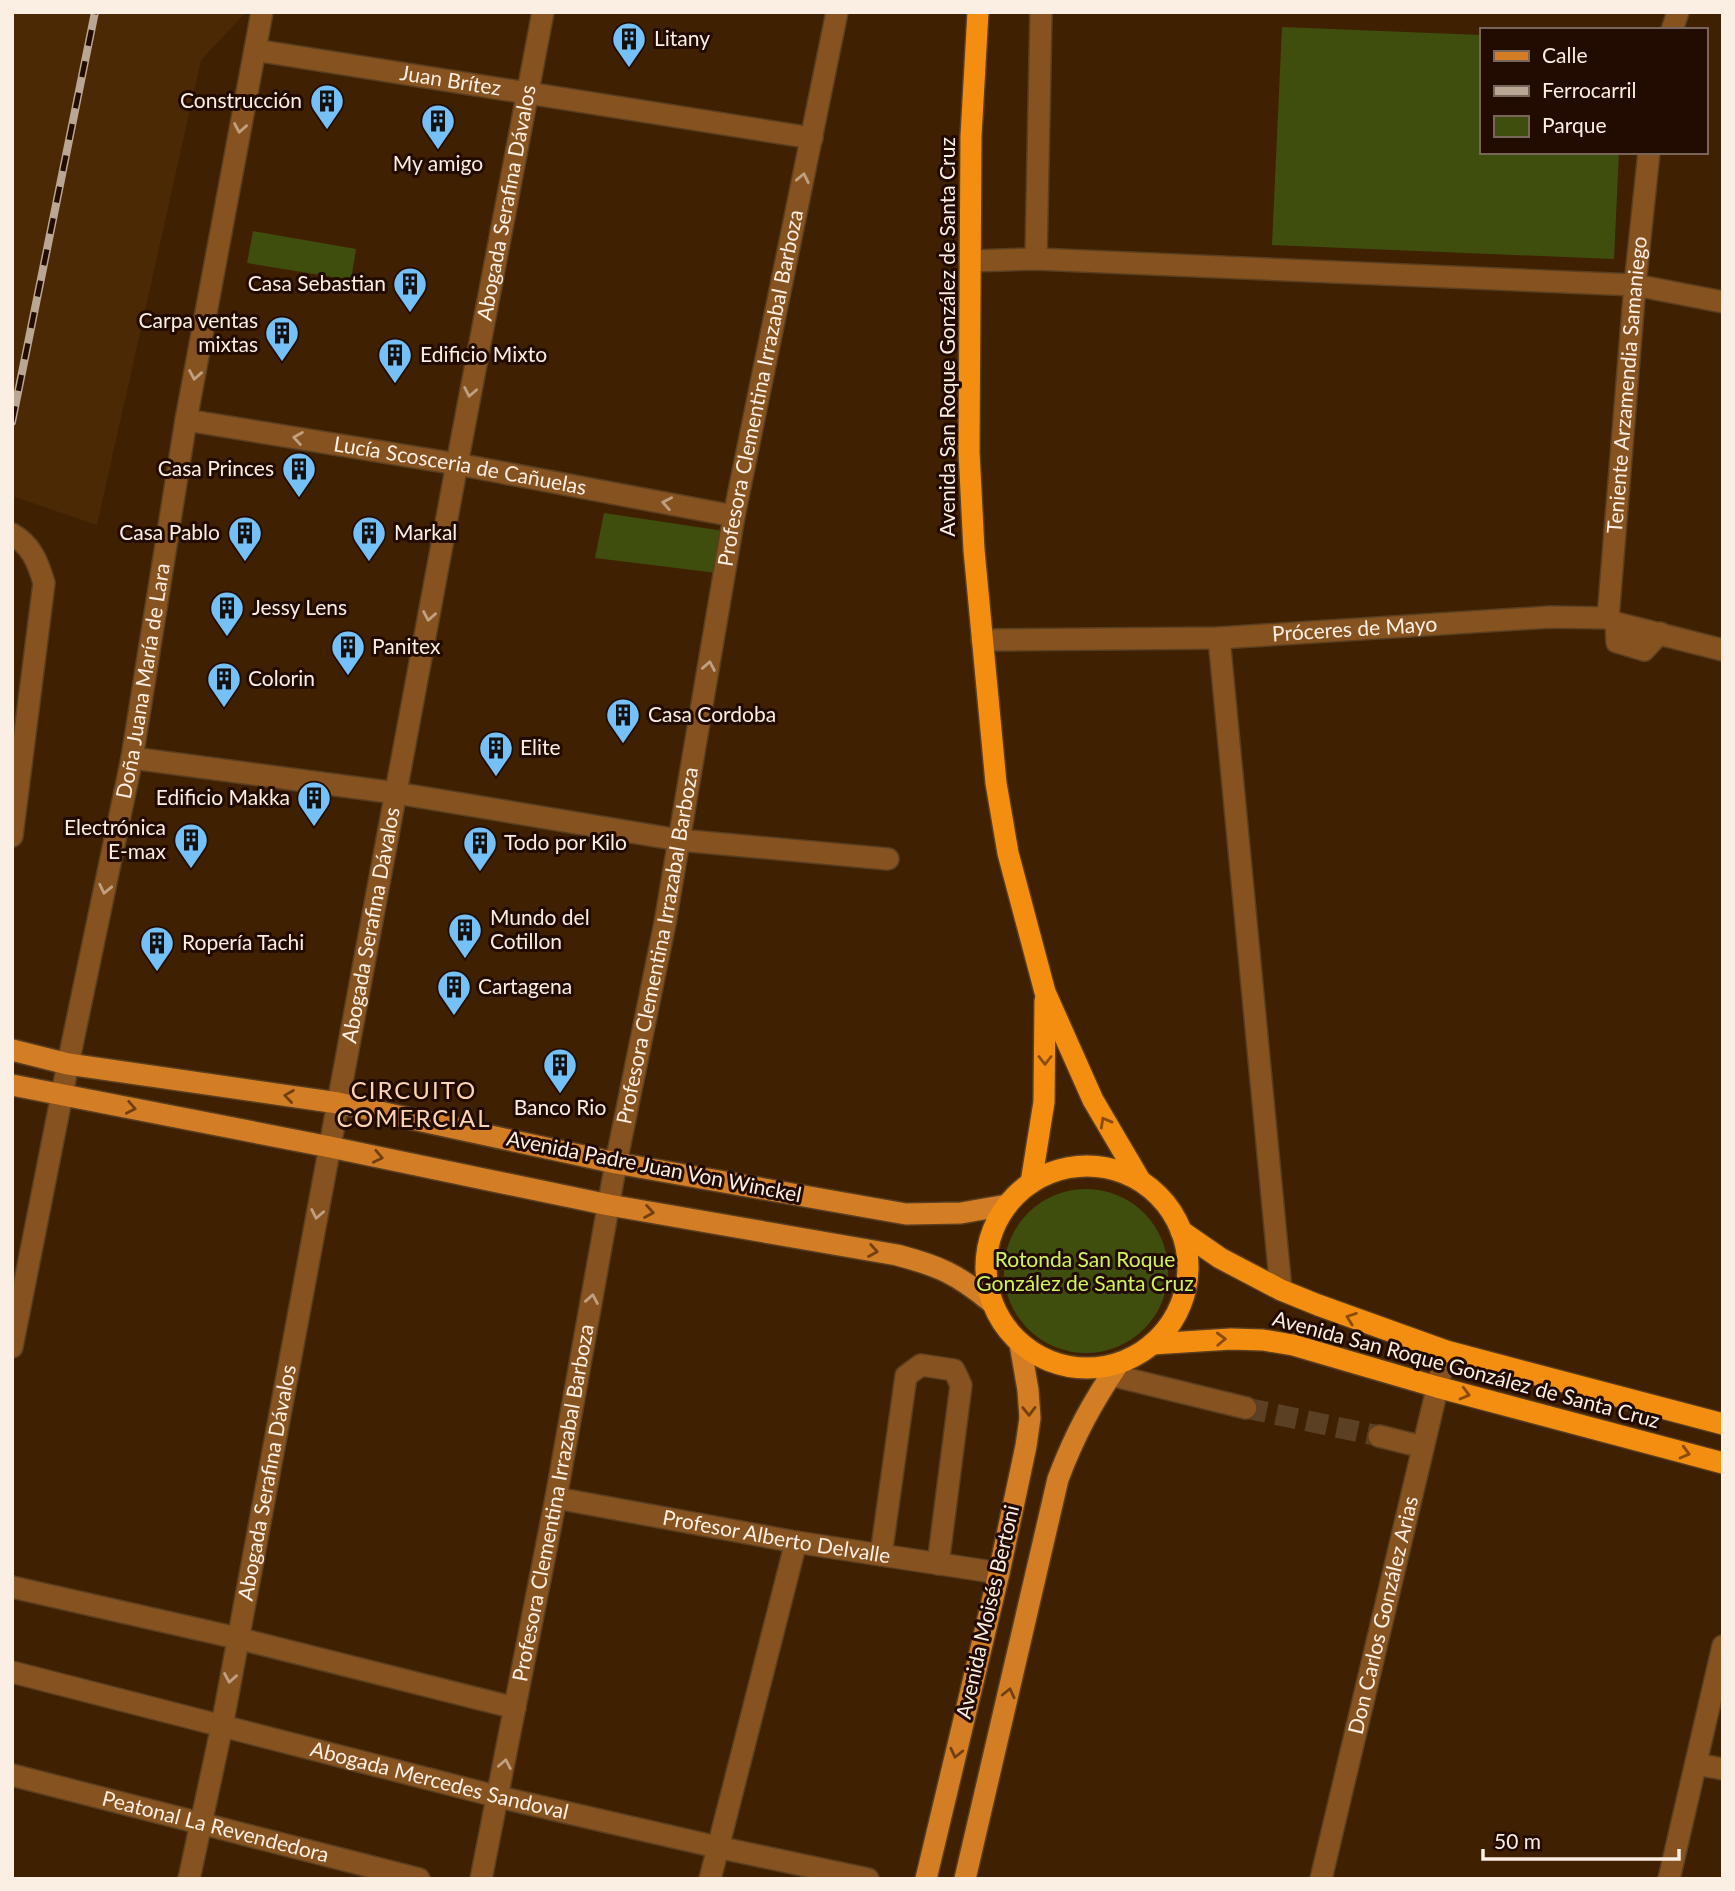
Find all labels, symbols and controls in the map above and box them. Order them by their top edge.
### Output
building icon: Litany [610,20,648,69]
place label: Litany [654,25,710,50]
legend [1480,28,1707,154]
text: Calle [1542,42,1587,67]
street label: Juan Brítez [398,59,503,100]
text: Ferrocarril [1542,77,1637,102]
building icon: Construcción [308,82,346,131]
street label: Abogada Serafina Dávalos [471,83,540,323]
place label: Construcción [180,87,302,112]
building icon: My amigo [419,102,457,151]
text: Parque [1542,112,1607,137]
one-way arrow [234,121,249,133]
street label: Avenida San Roque González de Santa Cruz [934,137,959,537]
place label: My amigo [393,150,483,175]
one-way arrow [795,172,810,184]
street label: Profesora Clementina Irrazabal Barboza [712,207,807,568]
street label: Teniente Arzamendia Samaniego [1601,235,1651,534]
building icon: Casa Sebastian [391,265,429,314]
place label: Casa Sebastian [248,270,386,295]
place label: Carpa ventas mixtas [139,307,258,356]
building icon: Carpa ventas mixtas [263,314,301,363]
building icon: Edificio Mixto [376,336,414,385]
place label: Edificio Mixto [420,341,547,366]
one-way arrow [188,369,203,381]
one-way arrow [464,386,479,398]
street label: Lucía Scosceria de Cañuelas [332,430,589,499]
one-way arrow [292,431,304,446]
building icon: Casa Princes [280,450,318,499]
place label: Casa Princes [158,455,274,480]
one-way arrow [661,496,673,511]
building icon: Casa Pablo [226,514,264,563]
building icon: Markal [350,514,388,563]
place label: Casa Pablo [119,519,220,544]
place label: Markal [394,519,457,544]
street label: Doña Juana María de Lara [110,561,174,801]
building icon: Jessy Lens [208,589,246,638]
place label: Jessy Lens [252,594,347,619]
one-way arrow [422,610,437,622]
street label: Próceres de Mayo [1271,610,1438,646]
building icon: Panitex [329,628,367,677]
place label: Panitex [372,633,441,658]
building icon: Colorin [205,660,243,709]
one-way arrow [701,660,716,672]
place label: Colorin [248,665,315,690]
building icon: Casa Cordoba [604,696,642,745]
place label: Casa Cordoba [648,701,776,726]
building icon: Elite [477,729,515,778]
place label: Elite [520,734,561,759]
street label: Profesora Clementina Irrazabal Barboza [610,765,702,1126]
building icon: Edificio Makka [295,779,333,828]
place label: Edificio Makka [156,784,290,809]
street label: Abogada Serafina Dávalos [335,805,404,1045]
place label: Electrónica E-max [64,814,167,863]
building icon: Electrónica E-max [172,821,210,870]
building icon: Todo por Kilo [461,824,499,873]
place label: Todo por Kilo [504,829,627,854]
one-way arrow [98,883,113,895]
place label: Mundo del Cotillon [490,904,590,953]
building icon: Mundo del Cotillon [446,911,484,960]
building icon: Ropería Tachi [138,924,176,973]
place label: Ropería Tachi [182,929,304,954]
building icon: Cartagena [435,968,473,1017]
place label: Cartagena [478,973,572,998]
building icon: Banco Rio [541,1046,579,1095]
one-way arrow [1037,1055,1053,1066]
district label: CIRCUITO COMERCIAL [336,1075,492,1132]
one-way arrow [284,1088,295,1103]
place label: Banco Rio [514,1094,606,1119]
one-way arrow [125,1100,137,1115]
one-way arrow [1100,1117,1113,1129]
street label: Avenida Padre Juan Von Winckel [505,1125,804,1206]
one-way arrow [372,1148,384,1163]
one-way arrow [643,1204,655,1219]
one-way arrow [311,1208,326,1220]
one-way arrow [867,1243,879,1258]
park label: Rotonda San Roque González de Santa Cruz [976,1246,1194,1295]
one-way arrow [584,1294,599,1305]
street label: Avenida San Roque González de Santa Cruz [1270,1305,1663,1432]
one-way arrow [1346,1312,1358,1326]
street label: Profesora Clementina Irrazabal Barboza [506,1322,598,1683]
one-way arrow [1215,1332,1226,1347]
street label: Abogada Serafina Dávalos [232,1362,300,1602]
one-way arrow [1459,1386,1471,1401]
one-way arrow [1021,1406,1037,1417]
one-way arrow [1679,1445,1691,1459]
street label: Don Carlos González Arias [1342,1493,1422,1736]
street label: Avenida Moisés Bertoni [950,1502,1023,1721]
street label: Profesor Alberto Delvalle [661,1504,892,1567]
one-way arrow [223,1672,238,1684]
one-way arrow [1000,1687,1015,1699]
street label: Abogada Mercedes Sandoval [308,1735,571,1824]
one-way arrow [949,1747,964,1759]
one-way arrow [497,1758,512,1770]
street label: Peatonal La Revendedora [100,1785,332,1867]
scale bar [1483,1818,1679,1862]
text: 50 m [1494,1828,1541,1853]

